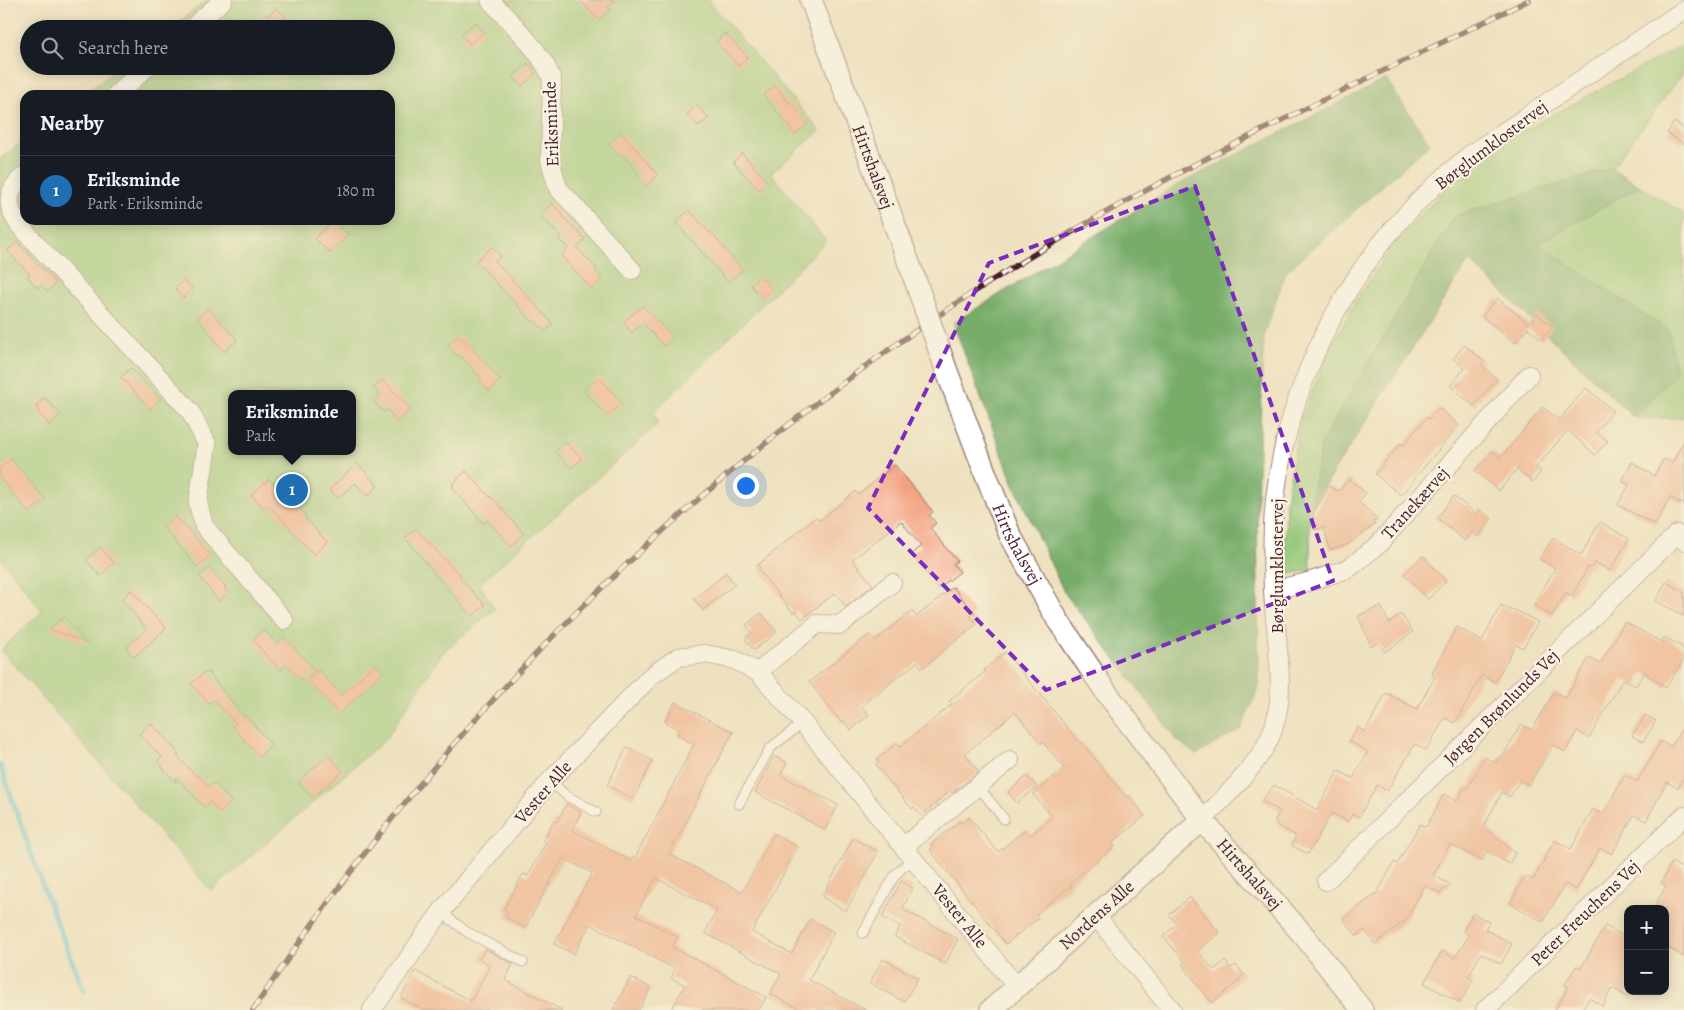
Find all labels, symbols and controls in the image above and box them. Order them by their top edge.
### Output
search box [20,20,395,75]
icon: search [38,34,66,62]
text: Search here [78,35,168,61]
street label: Eriksminde [538,81,564,167]
street label: Børglumklostervej [1430,95,1552,195]
text: Nearby [40,109,103,137]
street label: Hirtshalsvej [846,121,900,213]
text: Eriksminde [87,167,180,193]
text: 1 [53,180,59,202]
text: 180 m [337,180,375,202]
text: Park · Eriksminde [87,193,203,215]
popup [228,390,356,455]
text: Eriksminde [246,399,339,425]
text: Park [246,425,276,447]
street label: Tranekærvej [1376,461,1454,545]
pin: 1 [276,471,308,509]
your location [733,473,759,499]
street label: Børglumklostervej [1265,498,1289,634]
street label: Hirtshalsvej [987,500,1048,589]
street label: Jørgen Brønlunds Vej [1438,644,1564,770]
street label: Vester Alle [508,755,577,829]
street label: Hirtshalsvej [1211,833,1288,915]
street label: Peter Freuchens Vej [1525,855,1645,971]
street label: Nordens Alle [1054,875,1139,955]
street label: Vester Alle [926,878,993,953]
map controls [1624,905,1669,995]
button: + [1624,905,1669,950]
button: − [1624,950,1669,995]

